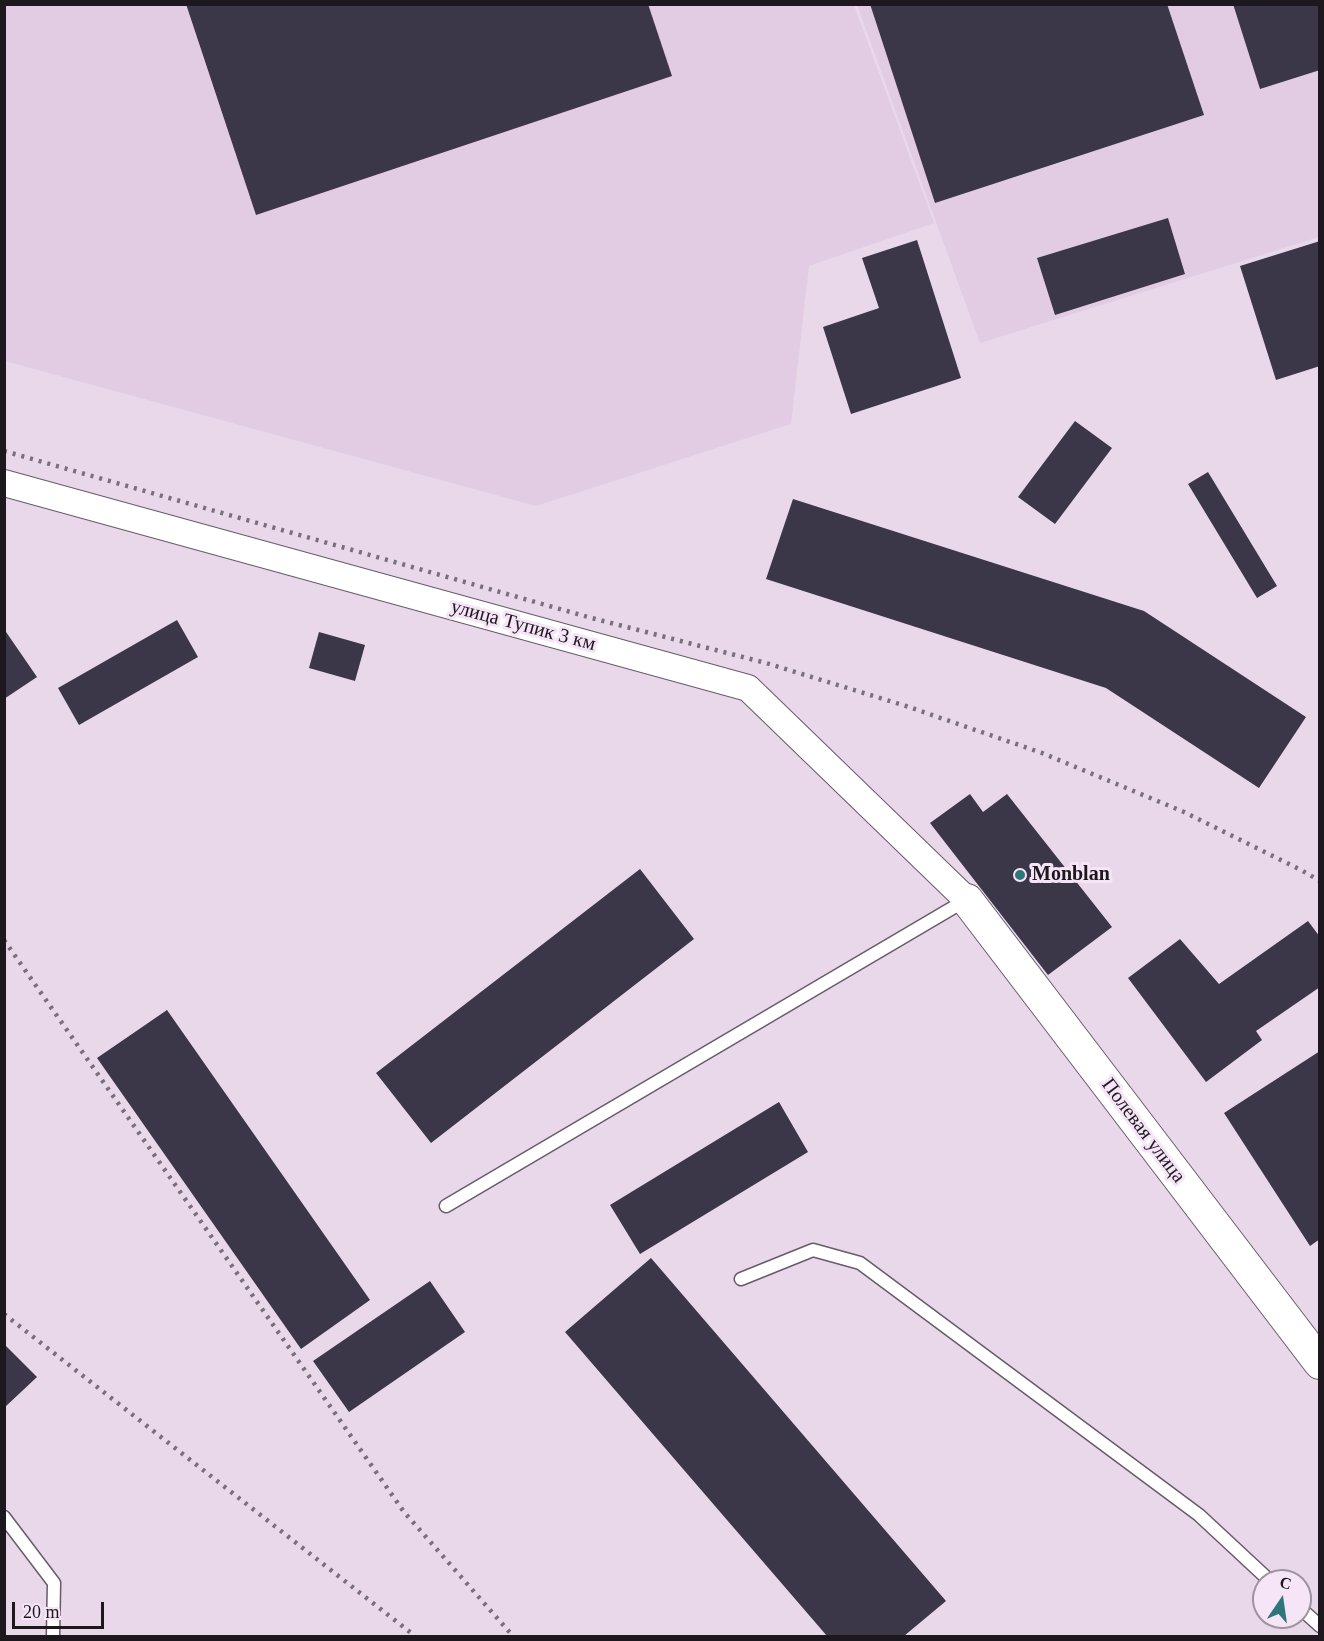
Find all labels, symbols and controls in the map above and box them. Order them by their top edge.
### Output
street label: улица Тупик 3 км [448,595,598,657]
place label: Monblan [1032,863,1110,887]
marker: Monblan [1013,868,1027,882]
street label: Полевая улица [1096,1074,1190,1188]
north arrow [1252,1569,1312,1629]
text: С [1278,1573,1293,1593]
scale bar [15,1590,106,1628]
text: 20 m [23,1602,60,1622]

